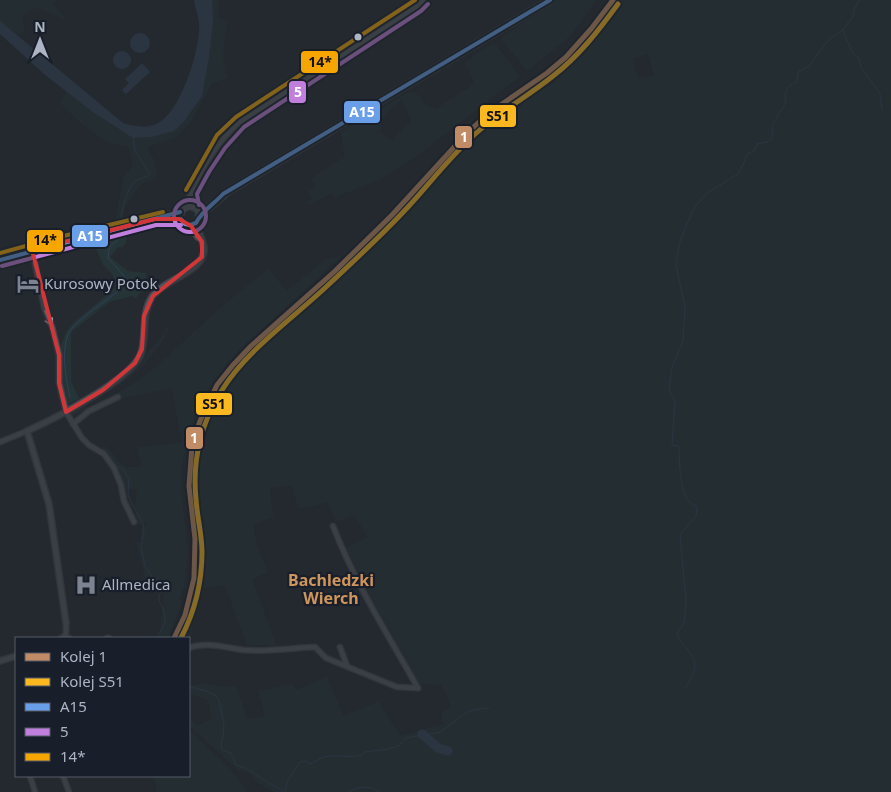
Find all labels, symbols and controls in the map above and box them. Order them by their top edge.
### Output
north arrow [15,15,65,65]
text: N [34,17,46,36]
unlabelled marker [353,32,363,42]
line badge: 14* [300,50,339,74]
text: 14* [308,52,332,71]
line badge: 5 [288,80,307,104]
text: 5 [294,82,302,101]
line badge: A15 [343,100,381,124]
text: A15 [349,102,375,121]
line badge: S51 [479,104,517,128]
text: S51 [486,106,510,125]
line badge: 1 [454,125,473,149]
text: 1 [460,127,468,146]
unlabelled marker [129,214,139,224]
line badge: A15 [71,224,109,248]
text: A15 [77,226,103,245]
line badge: 14* [26,229,64,253]
text: 14* [33,230,57,249]
hotel icon: Kurosowy Potok [15,271,41,297]
place label: Kurosowy Potok [44,273,157,293]
one-way arrow [44,310,54,325]
line badge: S51 [195,392,233,416]
text: S51 [202,394,226,413]
line badge: 1 [185,426,204,450]
text: 1 [190,428,198,447]
district label: Bachledzki Wierch [288,569,374,609]
hospital icon: Allmedica [73,572,99,598]
place label: Allmedica [102,574,171,594]
legend [15,637,190,777]
text: Kolej 1 [60,646,107,666]
text: Kolej S51 [60,671,124,691]
text: A15 [60,696,87,716]
text: 5 [60,721,69,741]
text: 14* [60,746,85,766]

